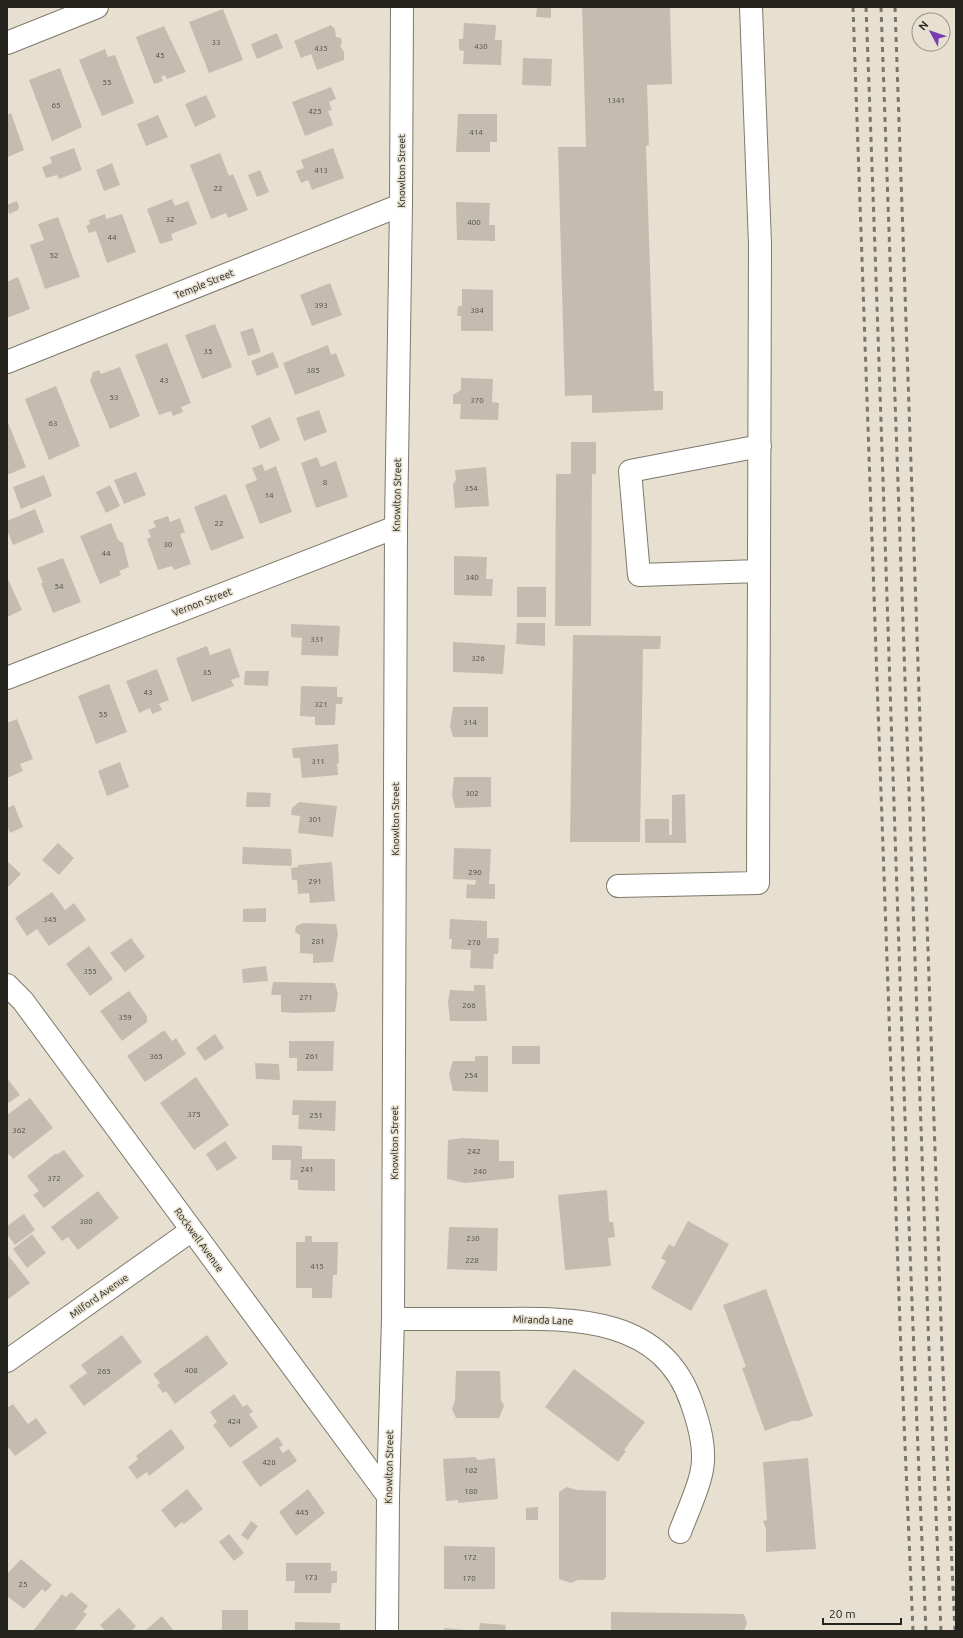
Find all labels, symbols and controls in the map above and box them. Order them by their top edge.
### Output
north arrow [911,12,951,52]
text: N [916,19,931,33]
house number: 33 [211,38,221,47]
house number: 430 [474,42,488,51]
house number: 435 [314,44,328,53]
house number: 45 [155,51,165,60]
house number: 55 [102,78,112,87]
house number: 1341 [607,96,625,105]
house number: 65 [51,101,61,110]
house number: 425 [308,107,322,116]
house number: 414 [469,128,483,137]
street label: Knowlton Street [396,134,407,208]
house number: 413 [314,166,328,175]
house number: 22 [213,184,223,193]
house number: 32 [165,215,175,224]
house number: 400 [467,218,481,227]
house number: 44 [107,233,117,242]
house number: 52 [49,251,59,260]
street label: Temple Street [173,267,236,301]
house number: 393 [314,301,328,310]
house number: 384 [470,306,484,315]
house number: 35 [203,347,213,356]
house number: 385 [306,366,320,375]
house number: 43 [159,376,169,385]
house number: 53 [109,393,119,402]
house number: 370 [470,396,484,405]
house number: 63 [48,419,58,428]
street label: Knowlton Street [391,458,403,532]
house number: 8 [323,478,328,487]
house number: 354 [464,484,478,493]
house number: 14 [264,491,274,500]
house number: 22 [214,519,224,528]
house number: 30 [163,540,173,549]
house number: 44 [101,549,111,558]
house number: 340 [465,573,479,582]
house number: 54 [54,582,64,591]
street label: Vernon Street [171,586,233,618]
house number: 331 [310,635,324,644]
house number: 326 [471,654,485,663]
house number: 35 [202,668,212,677]
house number: 43 [143,688,153,697]
house number: 321 [314,700,328,709]
house number: 55 [98,710,108,719]
house number: 314 [463,718,477,727]
house number: 311 [311,757,325,766]
street label: Knowlton Street [390,782,401,856]
house number: 302 [465,789,479,798]
house number: 301 [308,815,322,824]
house number: 290 [468,868,482,877]
house number: 291 [308,877,322,886]
house number: 345 [43,915,57,924]
house number: 281 [311,937,325,946]
house number: 278 [467,938,481,947]
house number: 355 [83,967,97,976]
house number: 271 [299,993,313,1002]
house number: 266 [462,1001,476,1010]
house number: 359 [118,1013,132,1022]
house number: 365 [149,1052,163,1061]
house number: 261 [305,1052,319,1061]
house number: 254 [464,1071,478,1080]
street label: Knowlton Street [389,1106,400,1180]
house number: 375 [187,1110,201,1119]
house number: 251 [309,1111,323,1120]
house number: 362 [12,1126,26,1135]
house number: 242 [467,1147,481,1156]
house number: 241 [300,1165,314,1174]
house number: 240 [473,1167,487,1176]
house number: 372 [47,1174,61,1183]
street label: Rockwell Avenue [172,1206,226,1274]
house number: 380 [79,1217,93,1226]
house number: 230 [466,1234,480,1243]
house number: 228 [465,1256,479,1265]
house number: 415 [310,1262,324,1271]
street label: Milford Avenue [68,1272,130,1320]
street label: Miranda Lane [513,1313,573,1327]
house number: 408 [184,1366,198,1375]
house number: 265 [97,1367,111,1376]
house number: 424 [227,1417,241,1426]
street label: Knowlton Street [383,1430,395,1504]
house number: 428 [262,1458,276,1467]
house number: 182 [464,1466,478,1475]
house number: 180 [464,1487,478,1496]
house number: 445 [295,1508,309,1517]
house number: 172 [463,1553,477,1562]
house number: 173 [304,1573,318,1582]
house number: 170 [462,1574,476,1583]
house number: 25 [18,1580,28,1589]
scale bar [823,1600,901,1626]
text: 20 m [829,1607,856,1620]

